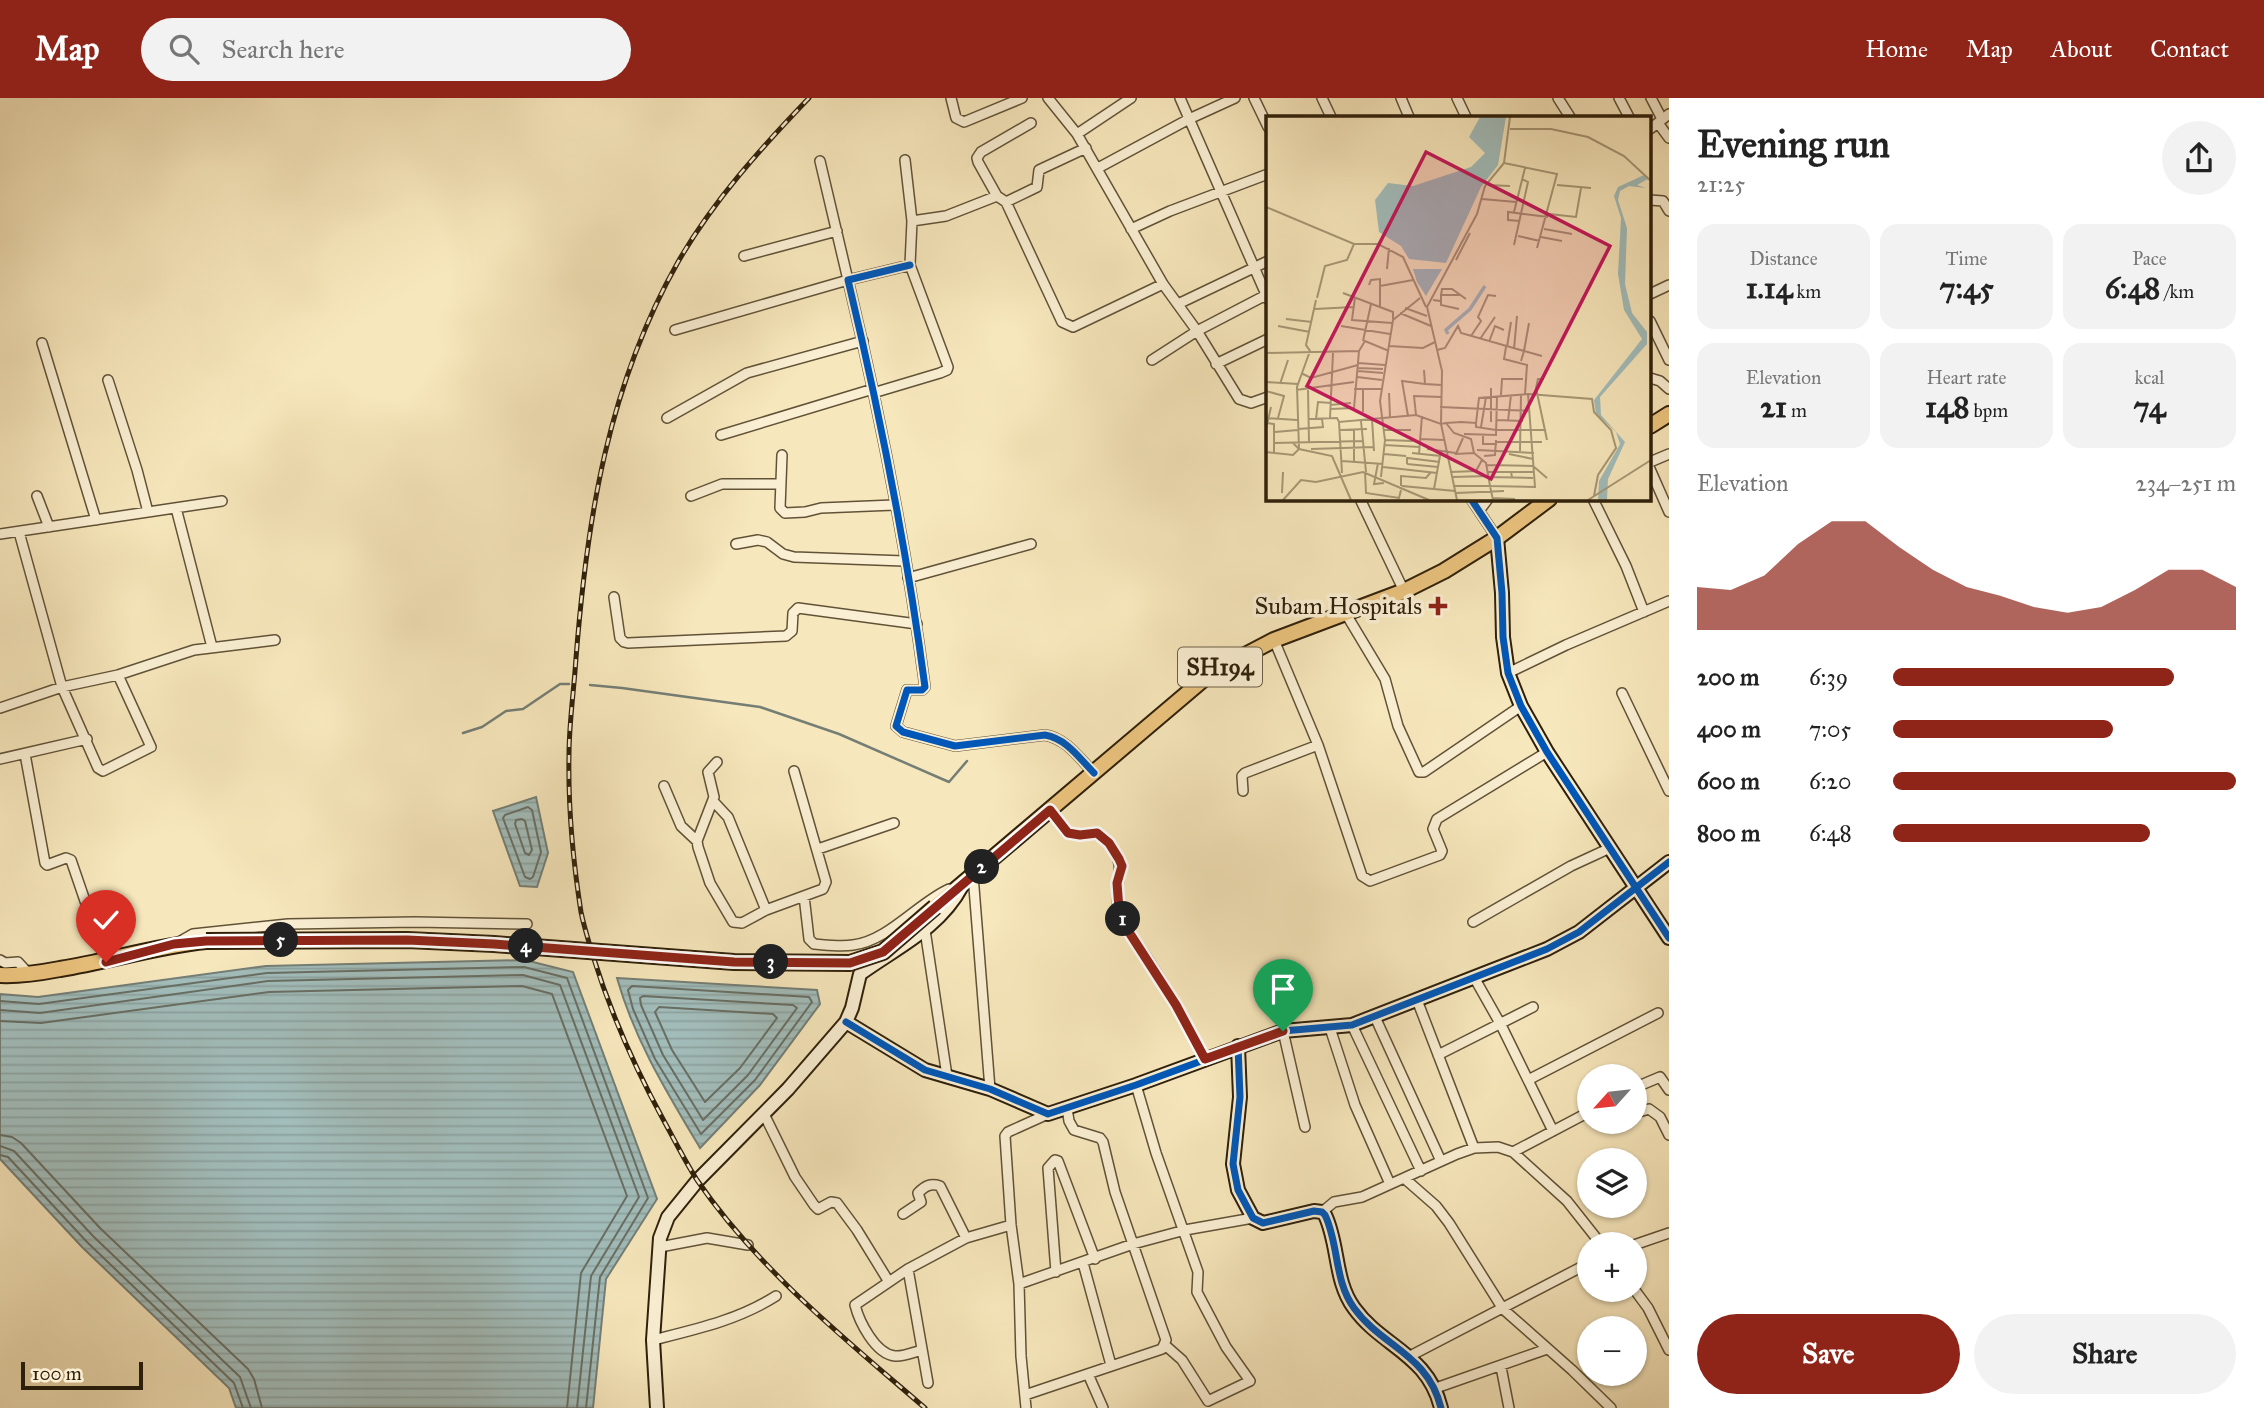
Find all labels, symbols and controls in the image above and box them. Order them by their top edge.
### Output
search box [141,18,631,81]
text: Map [35,29,99,69]
icon: search [165,30,203,68]
text: Search here [221,33,345,65]
text: Home [1865,34,1928,64]
text: Map [1966,34,2013,64]
text: About [2051,34,2112,64]
text: Contact [2150,34,2229,64]
inset map [1266,116,1652,500]
text: Evening run [1697,121,1890,167]
button: share [2162,121,2236,195]
text: 21:25 [1697,170,1745,198]
text: Distance [1749,247,1818,270]
text: Time [1945,247,1988,270]
text: Pace [2132,247,2167,270]
text: 1.14 [1746,270,1792,306]
text: 7:45 [1939,270,1994,306]
text: 6:48 [2105,270,2160,306]
text: km [1792,280,1821,303]
text: /km [2160,280,2194,303]
text: Elevation [1746,366,1821,389]
text: Heart rate [1927,366,2006,389]
text: kcal [2135,366,2164,389]
text: 21 [1760,389,1787,425]
text: 148 [1925,389,1969,425]
text: 74 [2133,389,2166,425]
text: m [1787,399,1807,422]
text: bpm [1969,399,2008,422]
text: Elevation [1697,469,1788,497]
text: 234–251 m [2135,469,2236,497]
place label: Subam Hospitals [1254,591,1422,621]
marker: Subam Hospitals [1428,596,1448,616]
road number: SH194 [1178,648,1262,687]
text: 200 m [1697,663,1759,691]
text: 6:39 [1809,663,1848,691]
text: 400 m [1697,715,1761,743]
text: 7:05 [1809,715,1851,743]
text: 600 m [1697,767,1760,795]
text: 6:20 [1809,767,1851,795]
text: 800 m [1697,819,1760,847]
text: 6:48 [1809,819,1852,847]
pin: 2 [964,850,1000,884]
text: 2 [977,855,986,878]
pin [76,890,136,962]
icon: check [87,901,125,939]
pin: 1 [1106,902,1140,936]
text: 1 [1119,907,1126,930]
pin: 5 [264,922,298,958]
text: 5 [276,928,285,951]
pin: 4 [508,928,544,964]
text: 4 [520,934,531,957]
pin: 3 [754,944,788,980]
text: 3 [767,950,774,973]
pin [1253,959,1313,1031]
icon: arrive [1264,970,1302,1008]
north arrow [1577,1064,1647,1134]
map controls [1577,1064,1647,1386]
button: layers [1577,1148,1647,1218]
button: + [1577,1232,1647,1302]
button: Save [1697,1314,1960,1394]
button: Share [1974,1314,2236,1394]
button: − [1577,1316,1647,1386]
scale bar [21,1359,144,1391]
text: 100 m [32,1362,82,1385]

